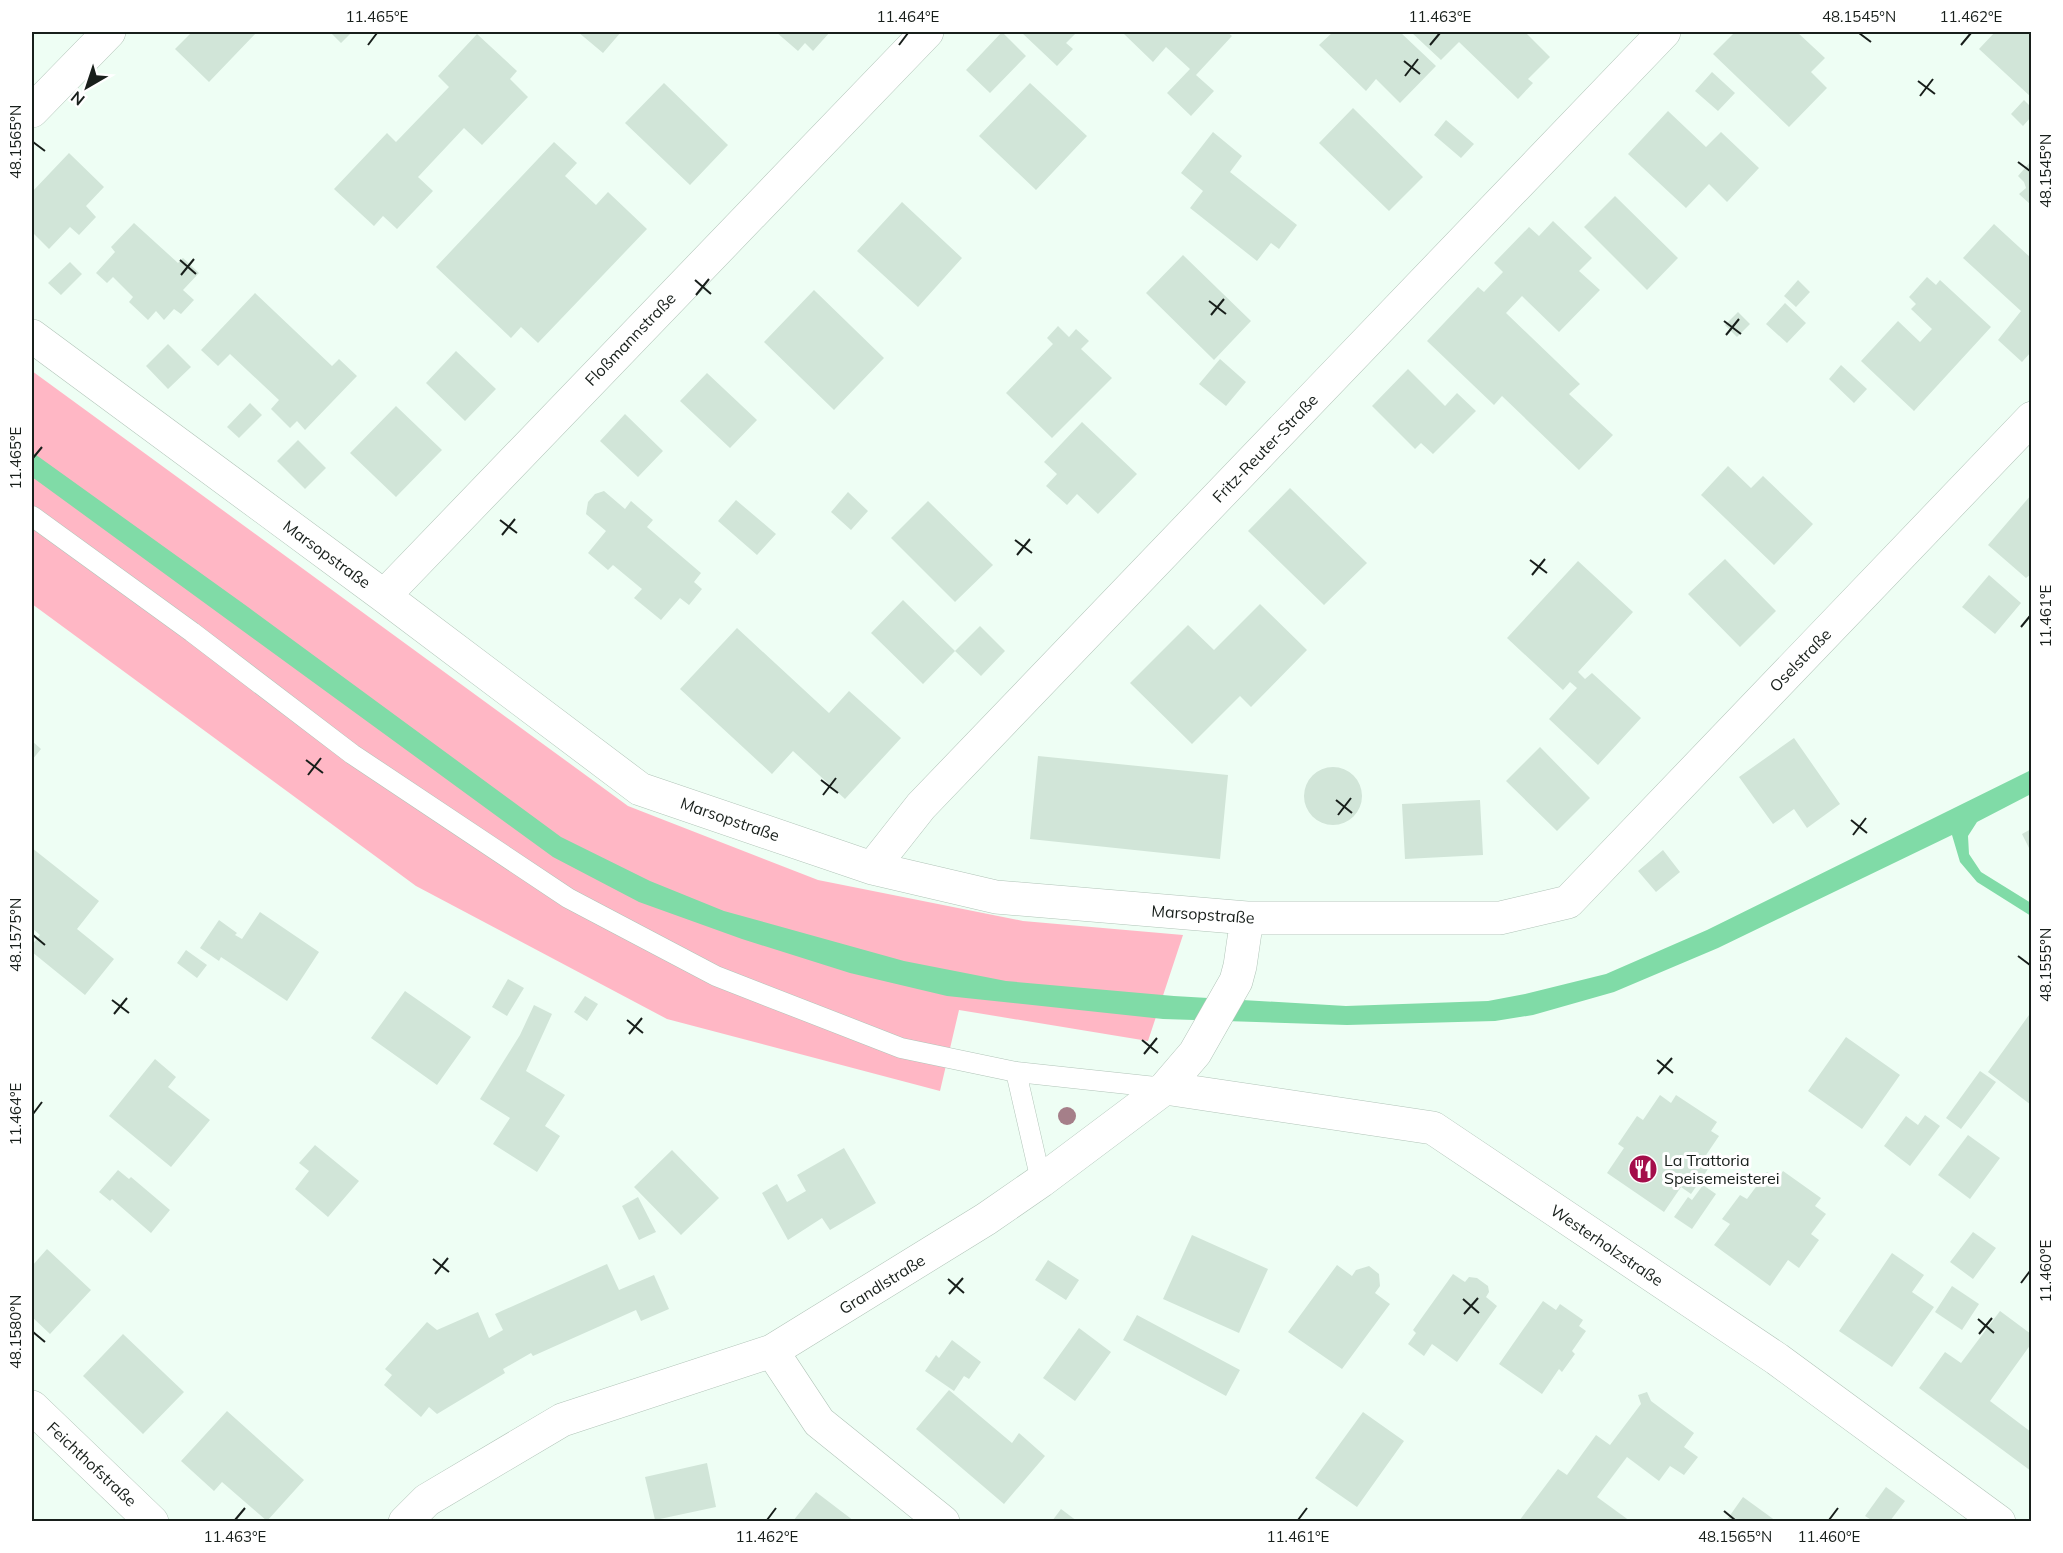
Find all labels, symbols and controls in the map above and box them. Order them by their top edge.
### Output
text: 11.465°E [346,7,409,26]
text: 11.464°E [877,7,940,26]
text: 11.463°E [1409,7,1472,26]
text: 48.1545°N [1822,7,1896,26]
text: 11.462°E [1940,7,2003,26]
north arrow [57,57,117,117]
text: N [67,87,89,110]
text: 48.1565°N [6,105,25,179]
text: 48.1545°N [2036,134,2055,208]
street label: Floßmannstraße [580,288,680,390]
street label: Fritz-Reuter-Straße [1208,390,1322,506]
text: 11.465°E [6,426,25,489]
street label: Marsopstraße [279,516,375,592]
text: 11.461°E [2036,584,2055,647]
street label: Oselstraße [1765,624,1835,696]
street label: Marsopstraße [678,793,782,845]
text: 48.1575°N [6,898,25,972]
street label: Marsopstraße [1151,900,1255,928]
text: 48.1555°N [2036,928,2055,1002]
text: 11.464°E [6,1082,25,1145]
place label: La Trattoria Speisemeisterei [1664,1150,1780,1188]
restaurant icon: La Trattoria Speisemeisterei [1627,1153,1659,1185]
street label: Westerholzstraße [1547,1200,1667,1290]
text: 11.460°E [2036,1239,2055,1302]
street label: Grandlstraße [835,1250,929,1318]
text: 48.1580°N [6,1295,25,1369]
street label: Feichthofstraße [43,1417,141,1511]
text: 11.463°E [204,1527,267,1546]
text: 11.462°E [736,1527,799,1546]
text: 11.461°E [1267,1527,1330,1546]
text: 48.1565°N [1698,1527,1772,1546]
text: 11.460°E [1798,1527,1861,1546]

